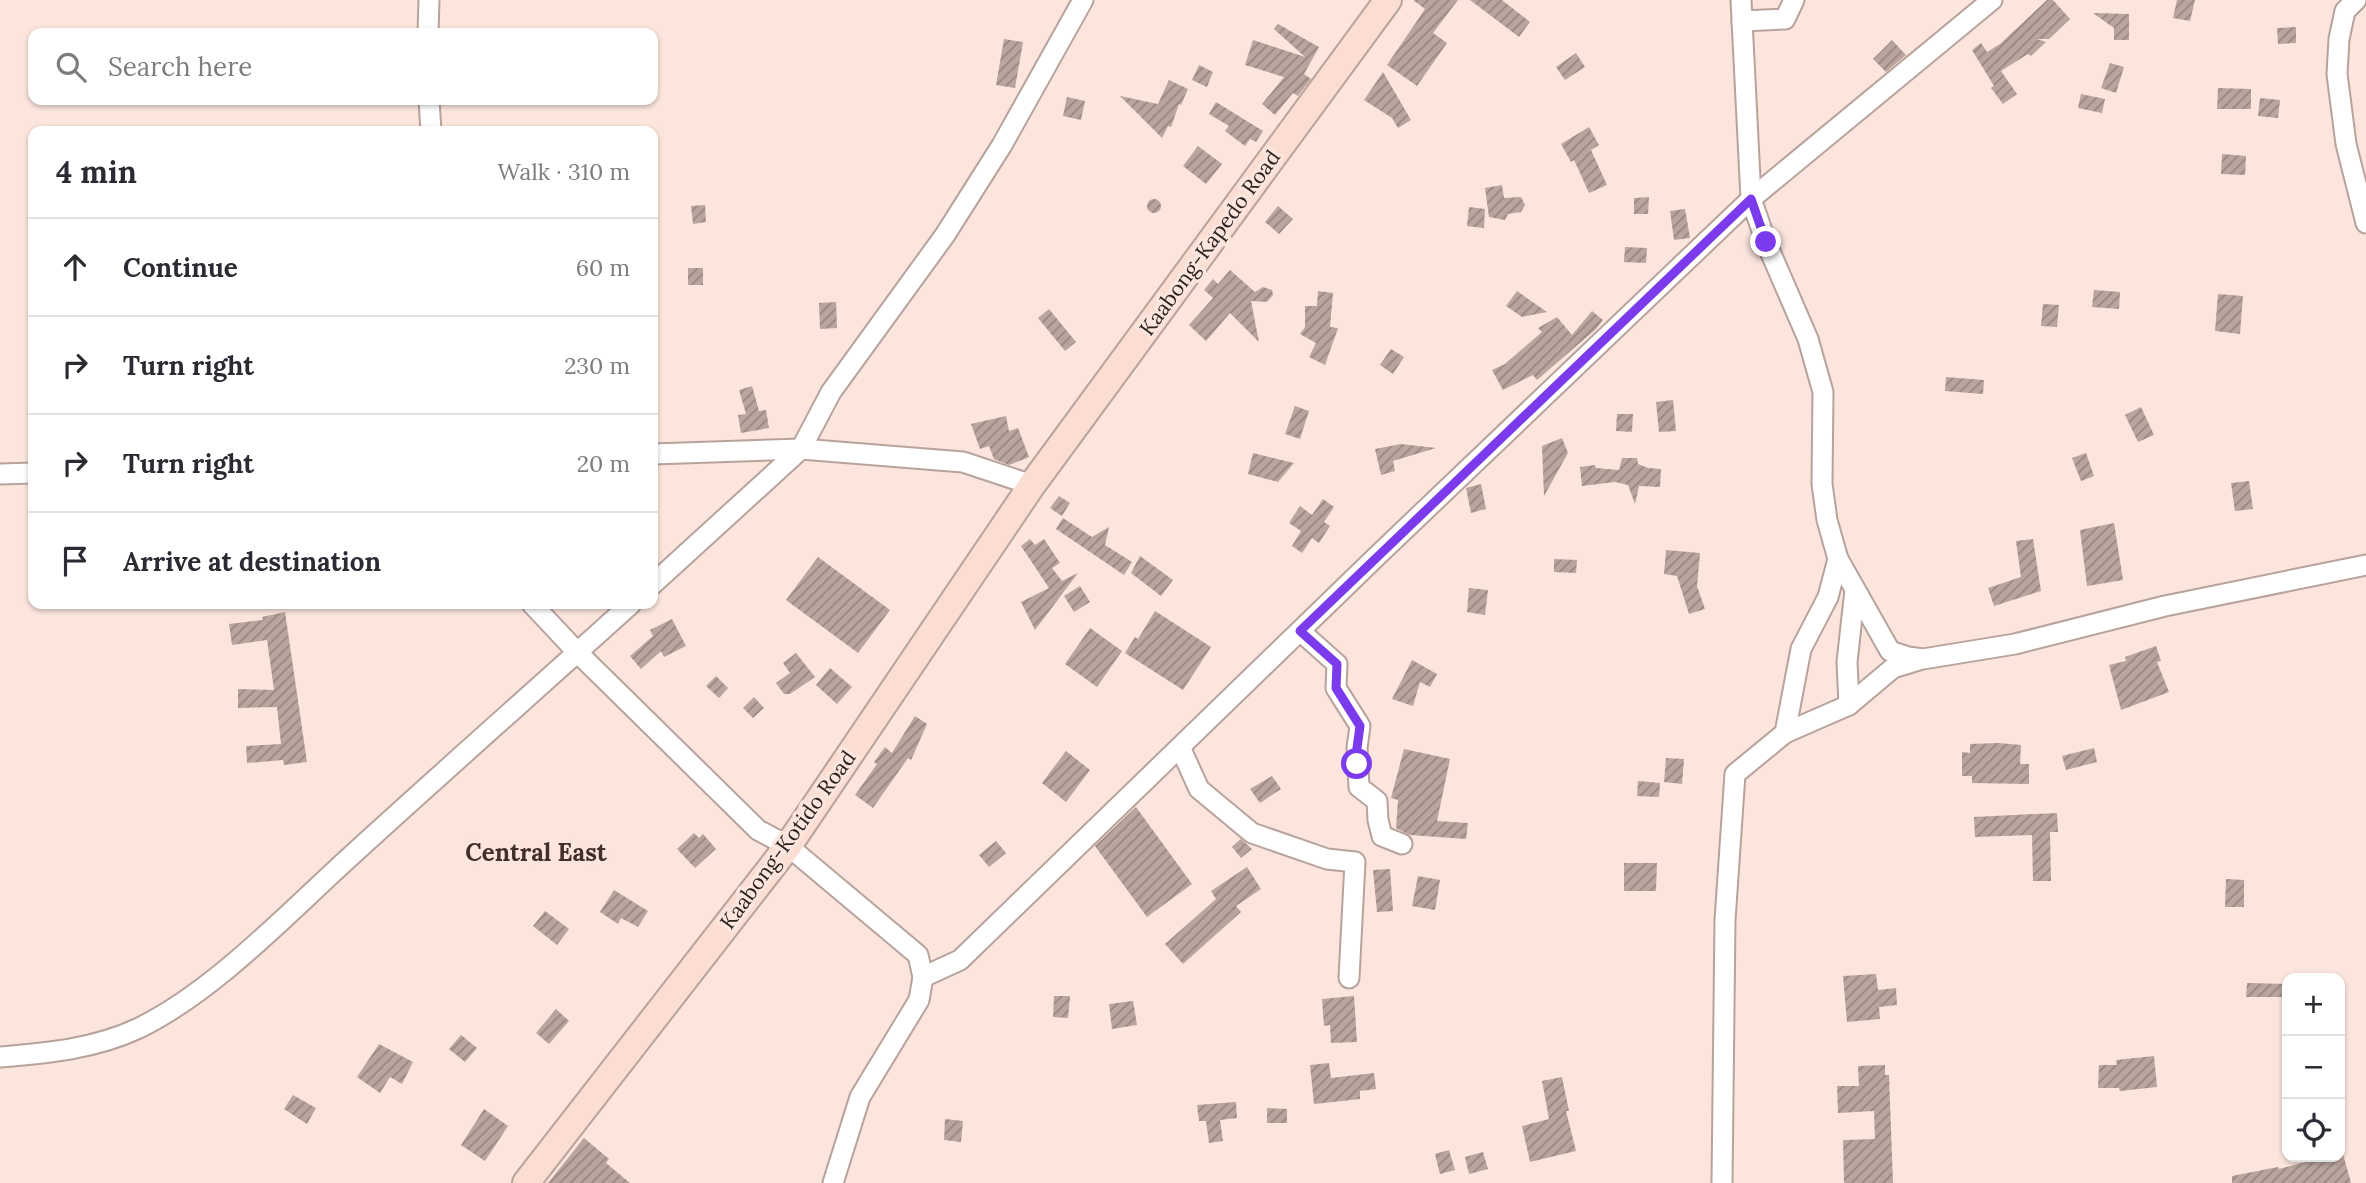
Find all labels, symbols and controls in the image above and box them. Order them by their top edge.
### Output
search box [28,28,658,105]
icon: search [52,48,90,86]
text: Search here [108,50,252,83]
street label: Kaabong-Kapedo Road [1133,145,1286,341]
text: 4 min [56,153,137,191]
text: Walk · 310 m [498,157,630,186]
route end [1750,226,1781,257]
icon: ahead [56,248,94,286]
text: Continue [123,251,238,284]
text: 60 m [576,253,630,282]
icon: right [56,346,94,384]
text: Turn right [123,349,254,382]
text: 230 m [564,351,630,380]
icon: right [56,444,94,482]
text: Turn right [123,447,254,480]
text: 20 m [577,449,630,478]
icon: arrive [56,542,94,580]
text: Arrive at destination [123,545,381,578]
street label: Kaabong-Kotido Road [714,745,861,934]
route start [1341,748,1372,779]
district label: Central East [465,837,608,868]
map controls [2282,973,2345,1162]
button: + [2282,973,2345,1036]
button: − [2282,1036,2345,1099]
button: locate [2282,1099,2345,1162]

